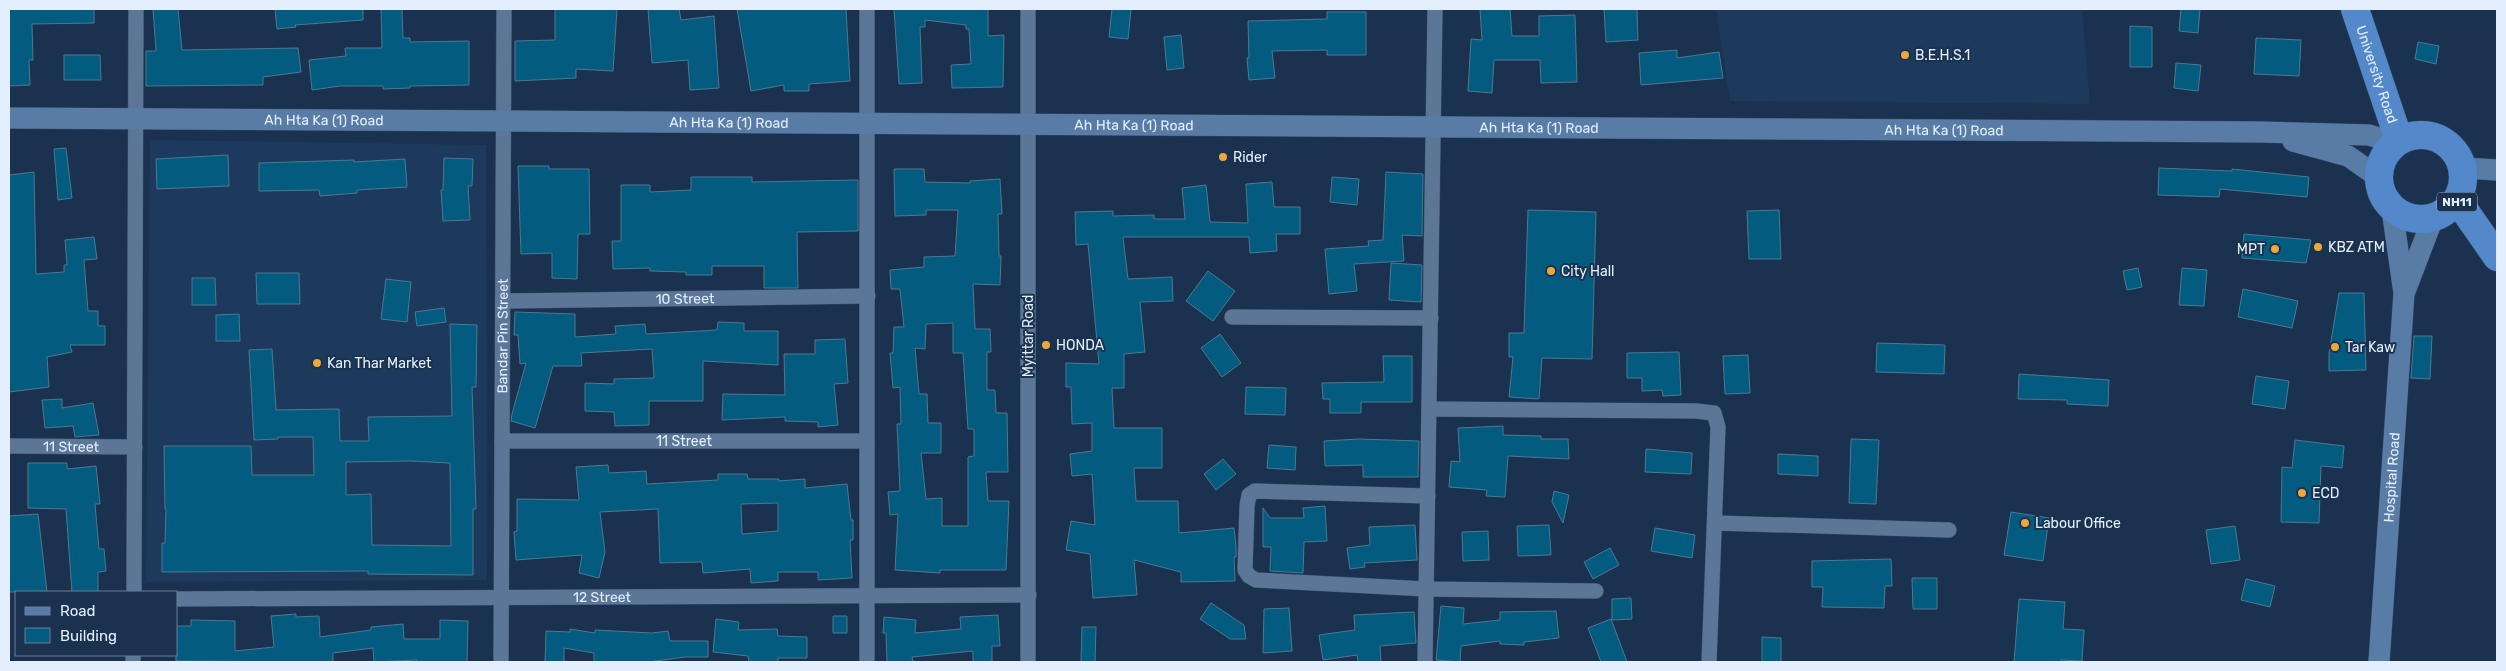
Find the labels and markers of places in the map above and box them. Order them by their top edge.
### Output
place label: B.E.H.S.1 [1915,47,1970,64]
marker: B.E.H.S.1 [1899,49,1911,61]
place label: Rider [1233,149,1268,166]
marker: Rider [1217,151,1229,163]
place label: KBZ ATM [2328,239,2385,256]
place label: MPT [2237,241,2265,258]
marker: KBZ ATM [2312,241,2324,253]
marker: MPT [2269,243,2281,255]
place label: City Hall [1561,263,1615,280]
marker: City Hall [1545,265,1557,277]
place label: HONDA [1056,337,1105,354]
marker: HONDA [1040,339,1052,351]
place label: Tar Kaw [2345,339,2395,356]
marker: Tar Kaw [2329,341,2341,353]
place label: Kan Thar Market [327,355,432,372]
marker: Kan Thar Market [311,357,323,369]
place label: ECD [2312,485,2339,502]
marker: ECD [2296,487,2308,499]
place label: Labour Office [2035,515,2121,532]
marker: Labour Office [2019,517,2031,529]

